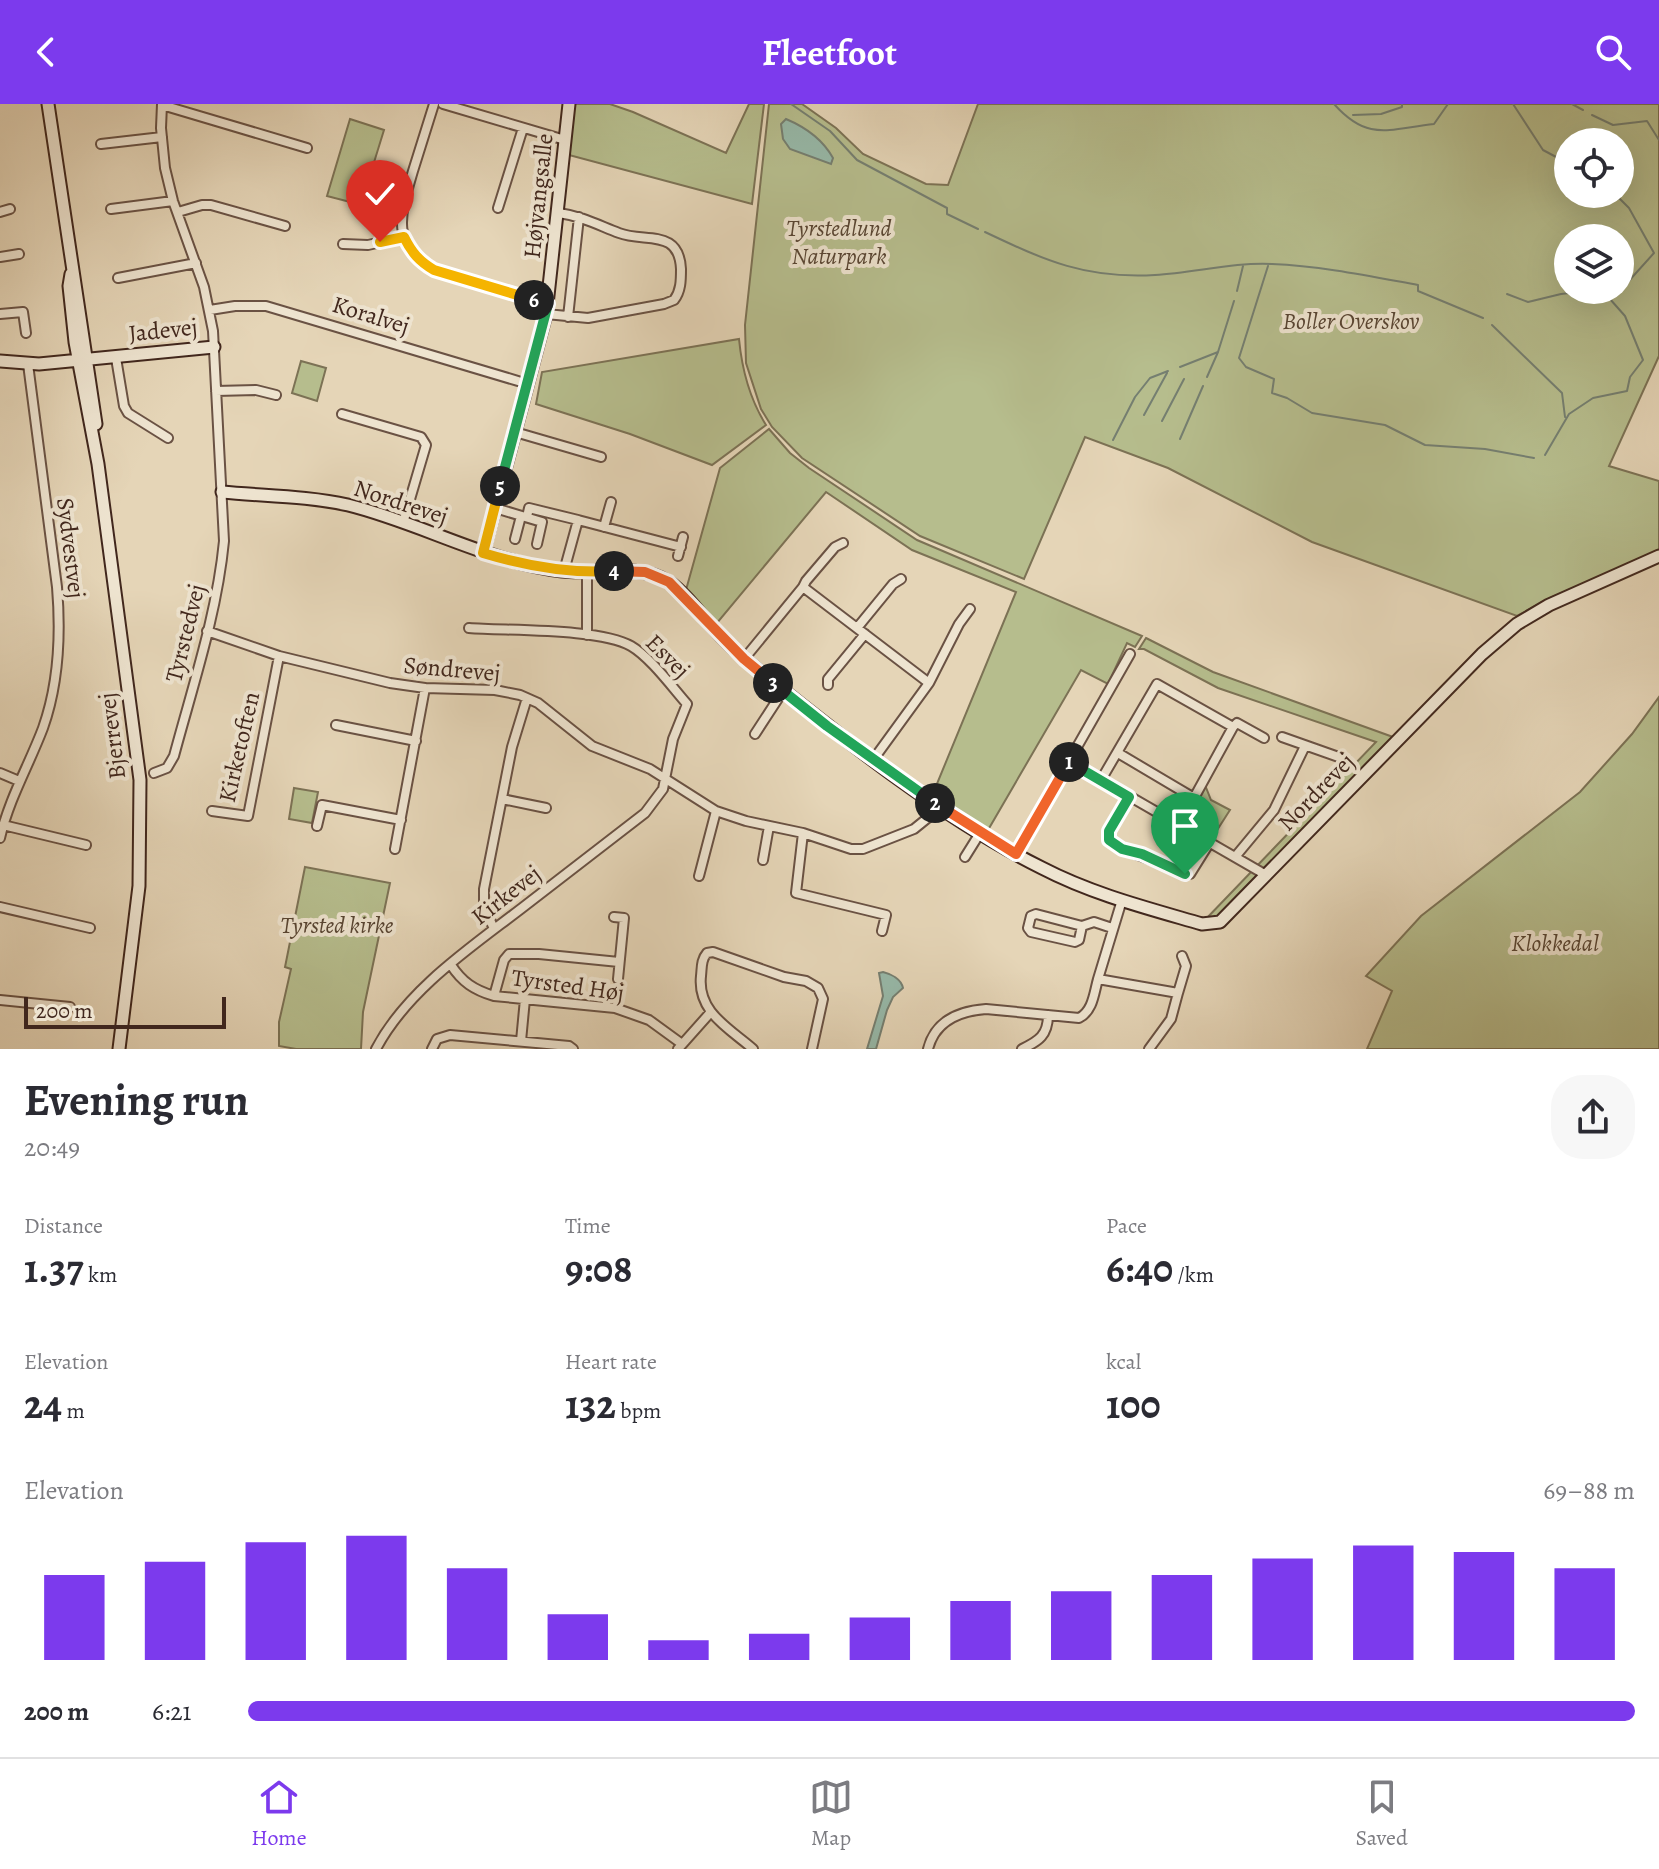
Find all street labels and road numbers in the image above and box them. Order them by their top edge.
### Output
street label: Højvangsalle [516,132,560,260]
street label: Koralvej [328,288,414,342]
street label: Jadevej [127,310,199,350]
street label: Nordrevej [350,472,452,532]
street label: Sydvestvej [49,496,93,600]
street label: Tyrstedvej [157,581,213,685]
street label: Esvej [639,627,697,685]
street label: Søndrevej [402,649,502,689]
street label: Kirketoften [211,689,267,805]
street label: Bjerrevej [91,691,133,781]
street label: Nordrevej [1271,746,1361,838]
street label: Kirkevej [465,858,547,932]
street label: Tyrsted Høj [510,961,626,1009]

